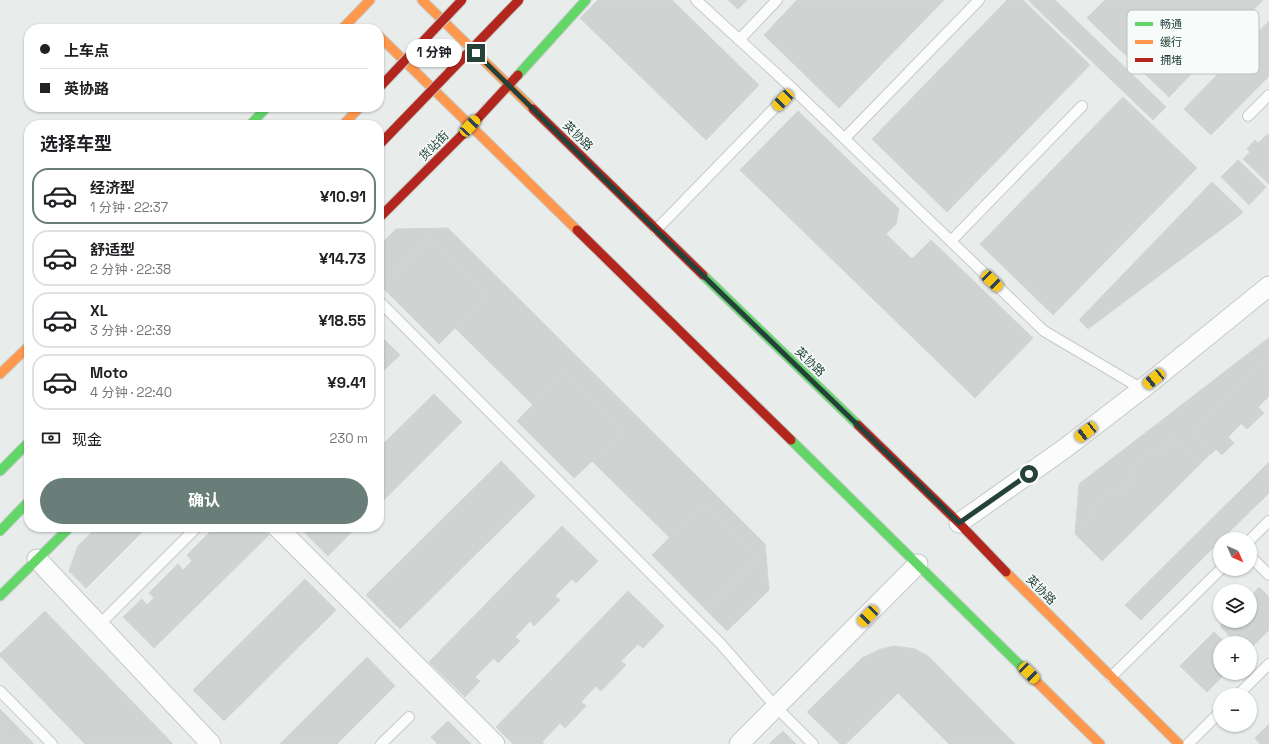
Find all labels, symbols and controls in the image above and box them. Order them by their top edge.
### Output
legend [1127,10,1259,74]
text: 畅通 [1160,17,1182,31]
text: 缓行 [1160,35,1182,49]
callout: 1 分钟 [406,39,462,67]
text: 上车点 [64,41,109,60]
text: 1 分钟 [416,44,452,61]
route end [467,44,485,62]
text: 拥堵 [1160,53,1182,67]
text: 英协路 [64,79,109,98]
car [770,87,796,113]
car [457,113,483,139]
street label: 英协路 [559,118,597,154]
street label: 货站街 [416,128,452,164]
text: 选择车型 [40,132,112,155]
icon: car [42,178,78,214]
text: 经济型 [90,178,135,197]
text: ¥10.91 [320,187,366,206]
text: 1 分钟 · 22:37 [90,199,168,216]
icon: car [42,240,78,276]
text: 舒适型 [90,240,135,259]
text: ¥14.73 [319,249,366,268]
text: 2 分钟 · 22:38 [90,261,171,278]
car [979,268,1005,294]
text: XL [90,301,108,320]
icon: car [42,302,78,338]
text: ¥18.55 [318,311,366,330]
text: 3 分钟 · 22:39 [90,322,171,339]
street label: 英协路 [791,344,829,380]
text: Moto [90,363,128,382]
icon: car [42,364,78,400]
car [1141,367,1167,391]
text: ¥9.41 [327,373,366,392]
text: 4 分钟 · 22:40 [90,384,172,401]
car [1073,420,1099,444]
icon: cash [40,427,62,449]
text: 现金 [72,430,102,449]
text: 230 m [330,430,368,447]
route start [1020,465,1038,483]
button: 确认 [40,478,368,524]
north arrow [1213,532,1257,576]
map controls [1213,532,1257,732]
street label: 英协路 [1023,572,1059,608]
button: layers [1213,584,1257,628]
car [855,603,881,629]
button: + [1213,636,1257,680]
car [1016,660,1042,686]
button: − [1213,688,1257,732]

